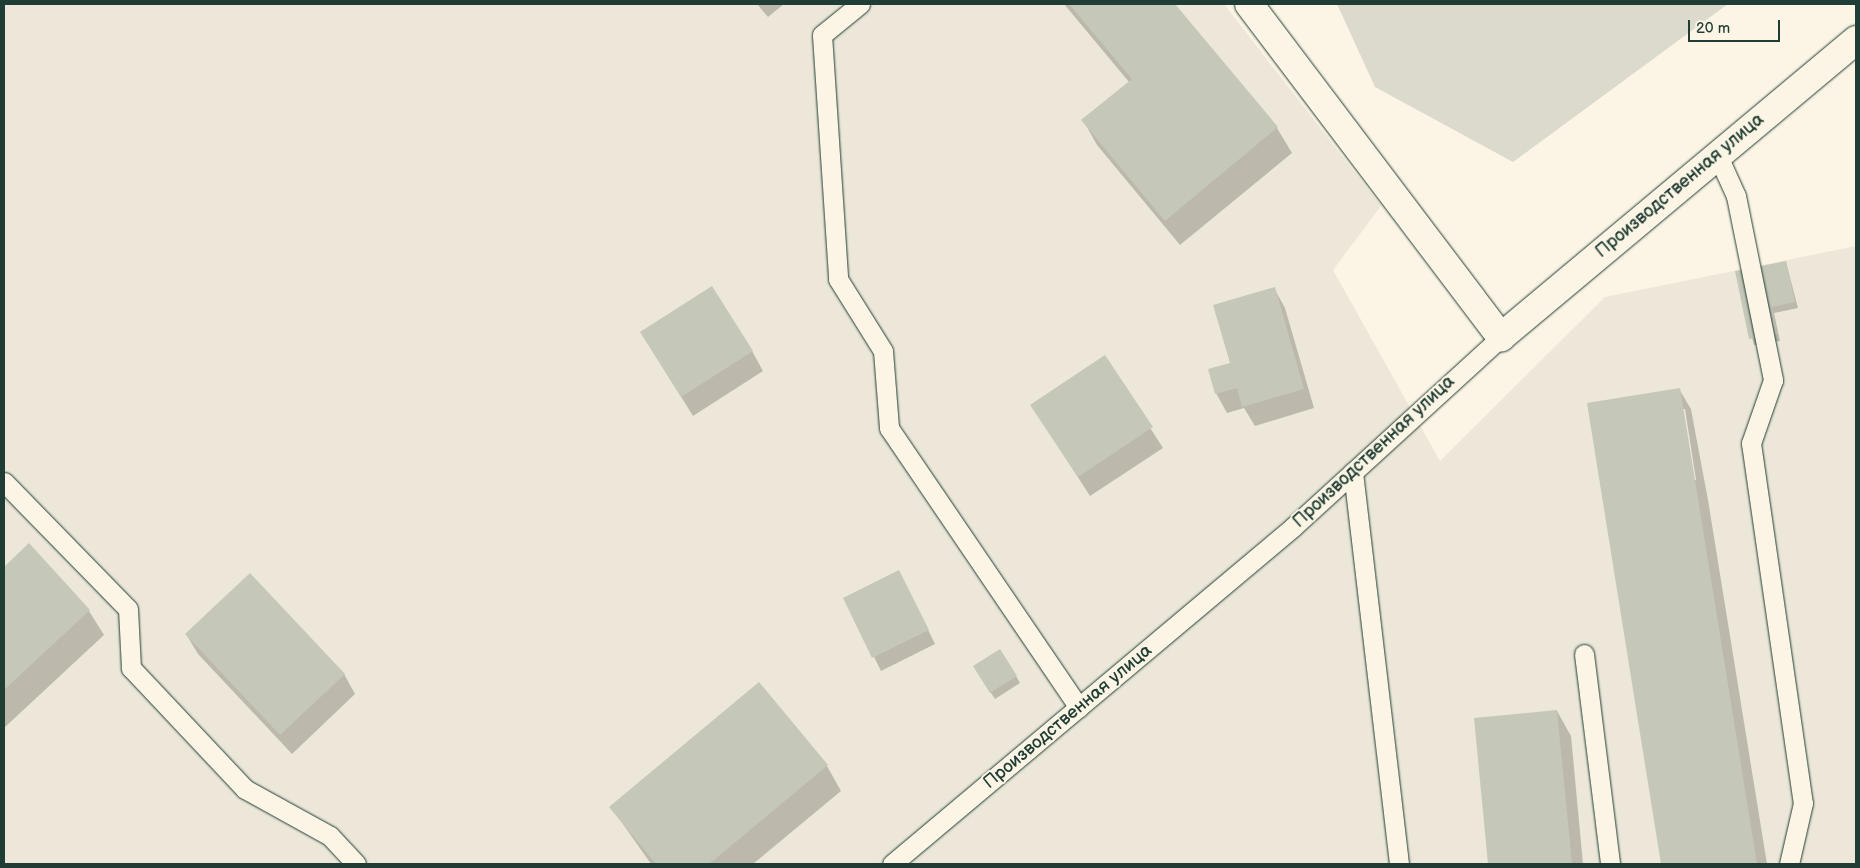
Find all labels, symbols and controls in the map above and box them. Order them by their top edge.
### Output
scale bar [1690,10,1782,42]
text: 20 m [1696,19,1730,38]
street label: Производственная улица [1591,109,1769,263]
street label: Производственная улица [1289,371,1459,533]
street label: Производственная улица [979,640,1157,794]

